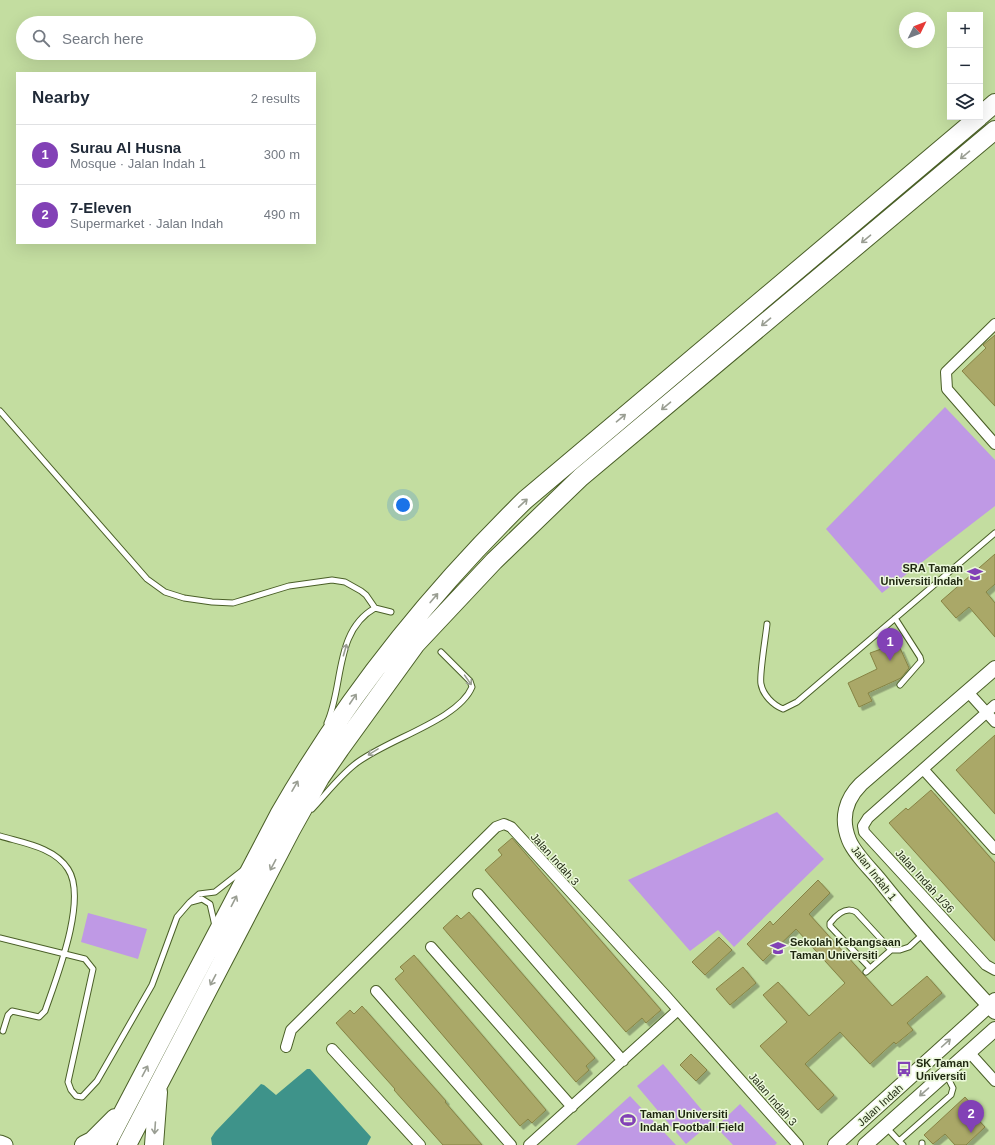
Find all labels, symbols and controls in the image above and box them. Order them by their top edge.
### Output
north arrow [899,12,935,48]
map controls [947,12,983,120]
button: + [947,12,983,48]
search box [16,16,316,60]
icon: search [30,27,52,49]
text: Search here [62,30,144,47]
button: − [947,48,983,84]
button: layers [947,84,983,120]
text: Nearby [32,88,90,107]
text: 2 results [251,91,300,106]
text: Surau Al Husna [70,139,181,156]
text: 1 [41,147,49,162]
text: 300 m [264,147,300,162]
one-way arrow [960,151,970,160]
text: Mosque · Jalan Indah 1 [70,156,206,171]
text: 7-Eleven [70,199,132,216]
text: 2 [41,207,49,222]
text: 490 m [264,207,300,222]
text: Supermarket · Jalan Indah [70,216,223,231]
one-way arrow [860,234,871,243]
one-way arrow [761,318,771,327]
one-way arrow [661,401,672,410]
one-way arrow [616,413,627,422]
your location [393,495,413,515]
one-way arrow [518,498,528,508]
place label: SRA Taman Universiti Indah [880,562,963,587]
school or university icon: SRA Taman Universiti Indah [966,565,984,583]
one-way arrow [430,592,439,603]
pin: 1 [877,628,903,661]
one-way arrow [342,643,350,656]
one-way arrow [464,674,472,685]
one-way arrow [349,694,357,705]
one-way arrow [368,748,379,756]
one-way arrow [292,780,300,792]
street label: Jalan Indah 3 [528,830,582,888]
street label: Jalan Indah 1 [849,843,899,903]
street label: Jalan Indah 1/36 [893,847,957,915]
one-way arrow [269,858,276,870]
one-way arrow [231,895,239,907]
place label: Sekolah Kebangsaan Taman Universiti [790,936,901,961]
school or university icon: Sekolah Kebangsaan Taman Universiti [769,939,787,957]
one-way arrow [209,974,216,986]
one-way arrow [941,1038,952,1047]
place label: SK Taman Universiti [916,1057,969,1082]
bus stop icon: SK Taman Universiti [895,1060,913,1078]
one-way arrow [142,1065,149,1077]
street label: Jalan Indah 3 [747,1070,799,1128]
street label: Jalan Indah [855,1082,905,1128]
one-way arrow [919,1088,929,1097]
pin: 2 [958,1100,984,1133]
place label: Taman Universiti Indah Football Field [640,1108,744,1133]
sports icon: Taman Universiti Indah Football Field [619,1111,637,1129]
one-way arrow [152,1121,159,1134]

